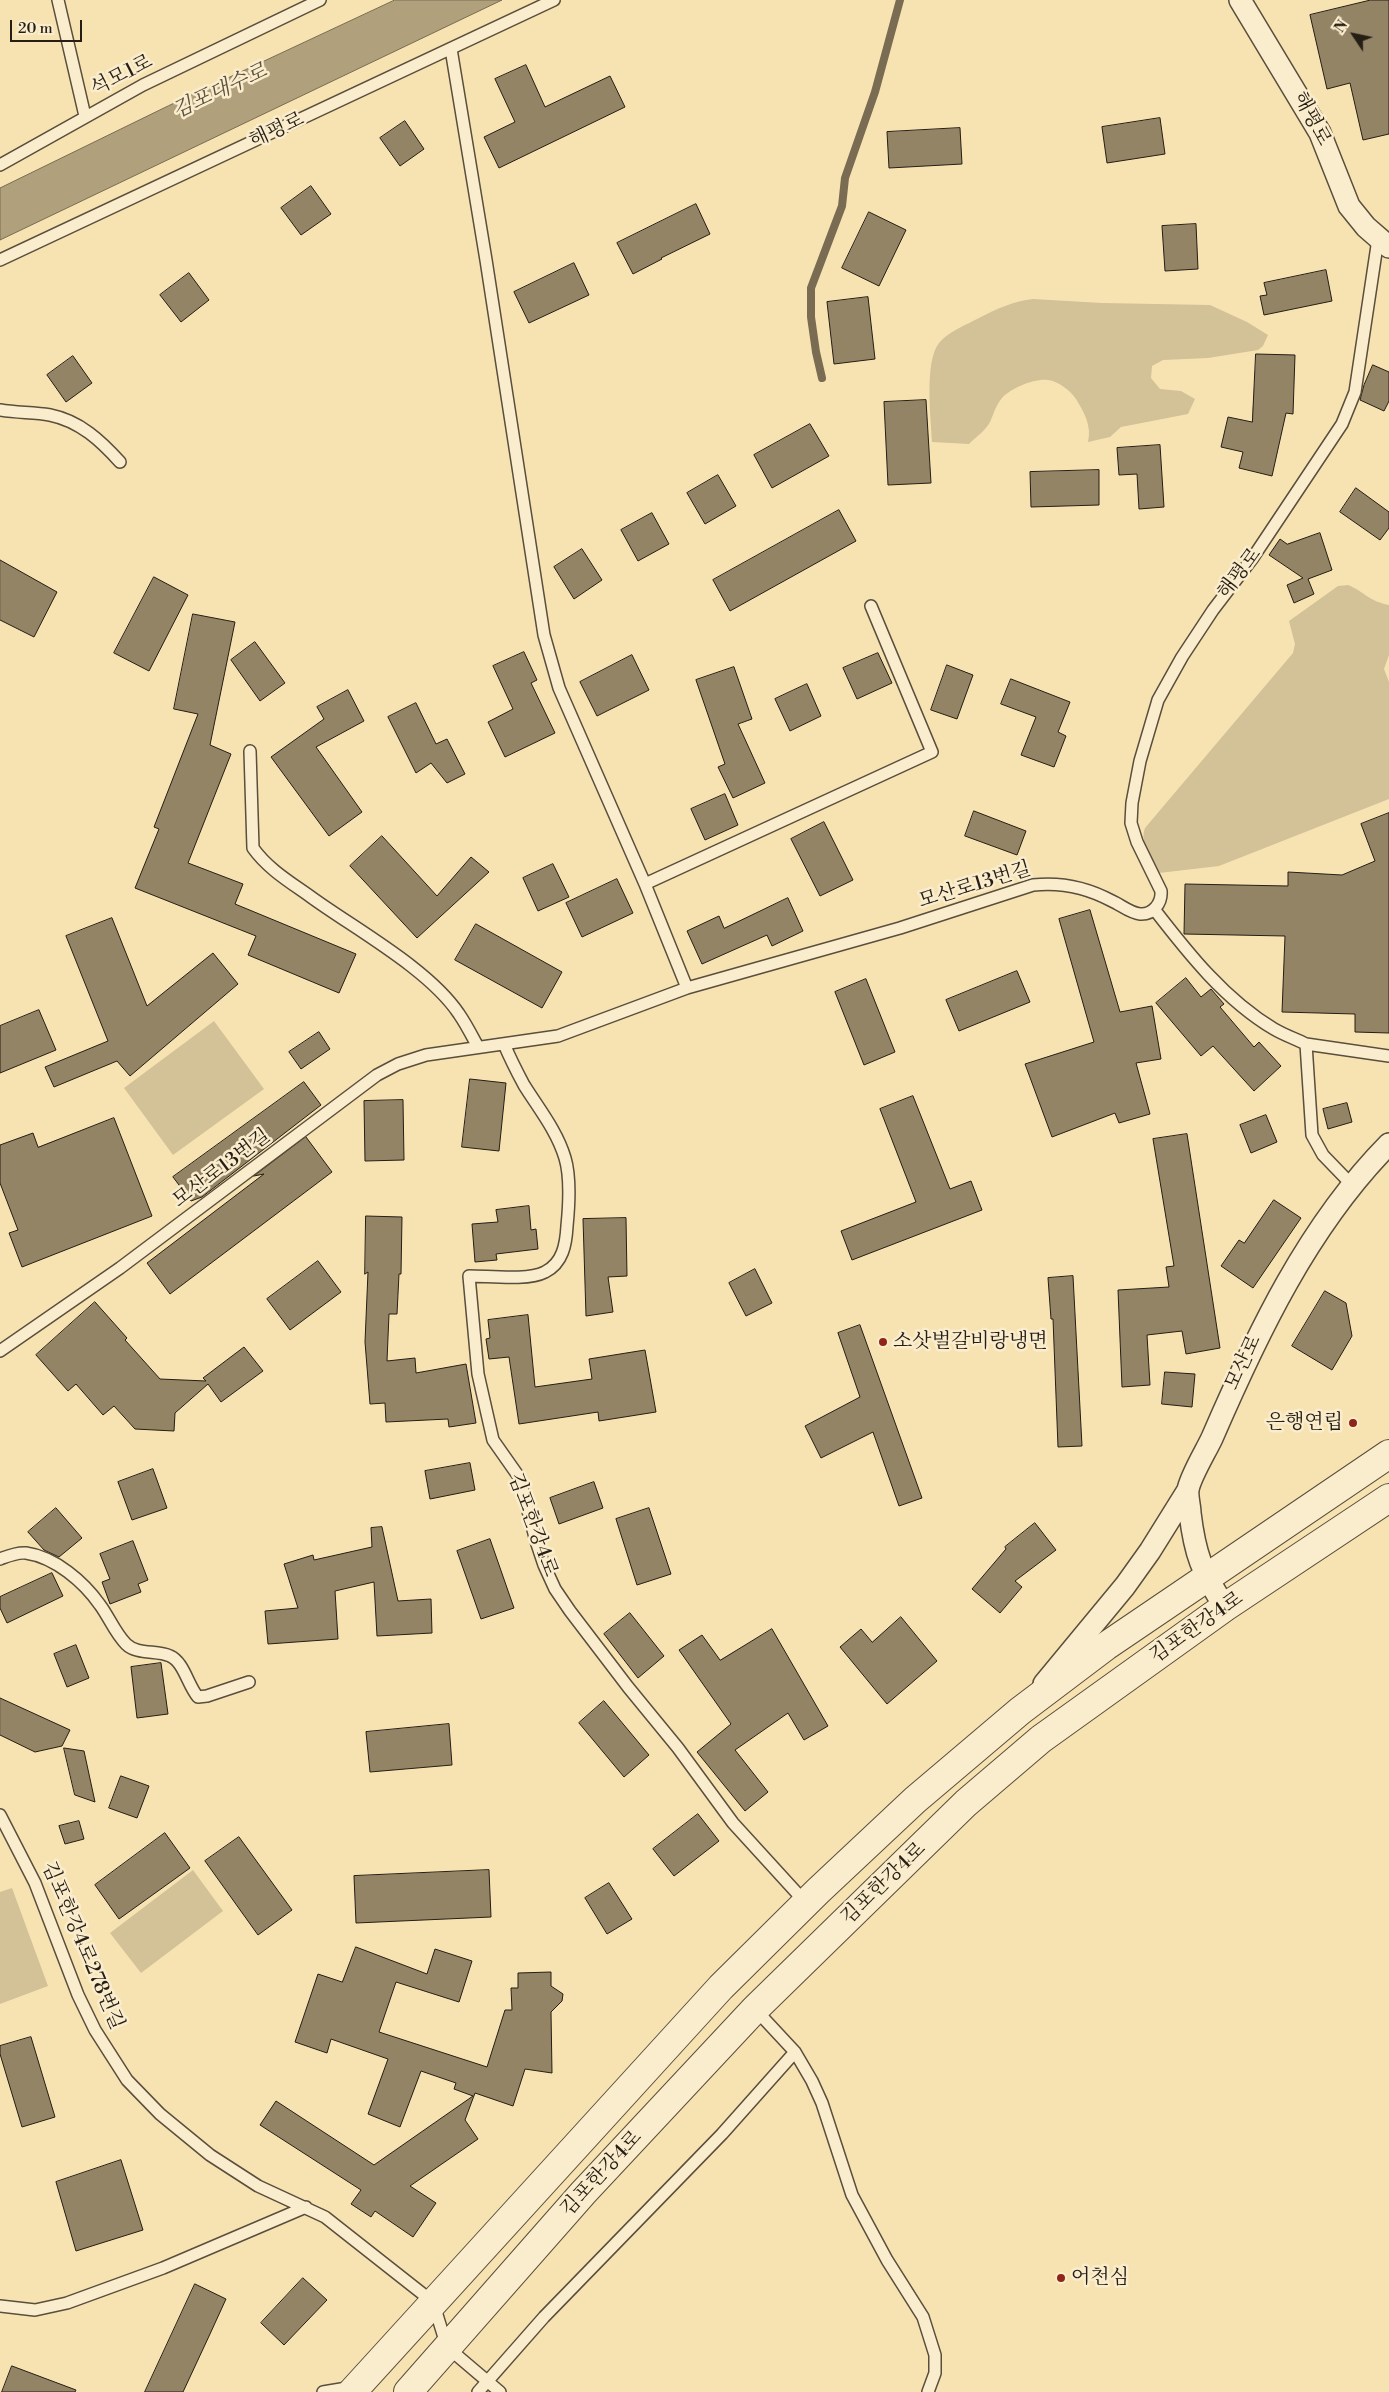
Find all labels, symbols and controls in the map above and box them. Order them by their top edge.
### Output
scale bar [12,10,85,42]
north arrow [1329,10,1379,60]
text: N [1331,17,1352,36]
text: 20 m [18,19,53,38]
street label: 석모1로 [87,50,157,102]
water label: 김포대수로 [169,59,271,125]
street label: 해평로 [1287,88,1335,150]
street label: 해평로 [246,108,308,154]
street label: 해평로 [1213,544,1267,604]
street label: 모산로13번길 [916,858,1034,914]
street label: 모산로13번길 [168,1124,276,1214]
place label: 소삿벌갈비랑냉면 [893,1330,1048,1354]
street label: 모산로 [1221,1332,1267,1394]
marker: 소삿벌갈비랑냉면 [877,1336,889,1348]
place label: 은행연립 [1266,1411,1343,1435]
marker: 은행연립 [1347,1417,1359,1429]
street label: 김포한강4로 [502,1470,562,1580]
street label: 김포한강4로 [1146,1587,1248,1669]
street label: 김포한강4로 [837,1838,931,1930]
street label: 김포한강4로278번길 [36,1858,128,2034]
street label: 김포한강4로 [556,2126,648,2222]
place label: 어천심 [1071,2266,1129,2290]
marker: 어천심 [1055,2272,1067,2284]

